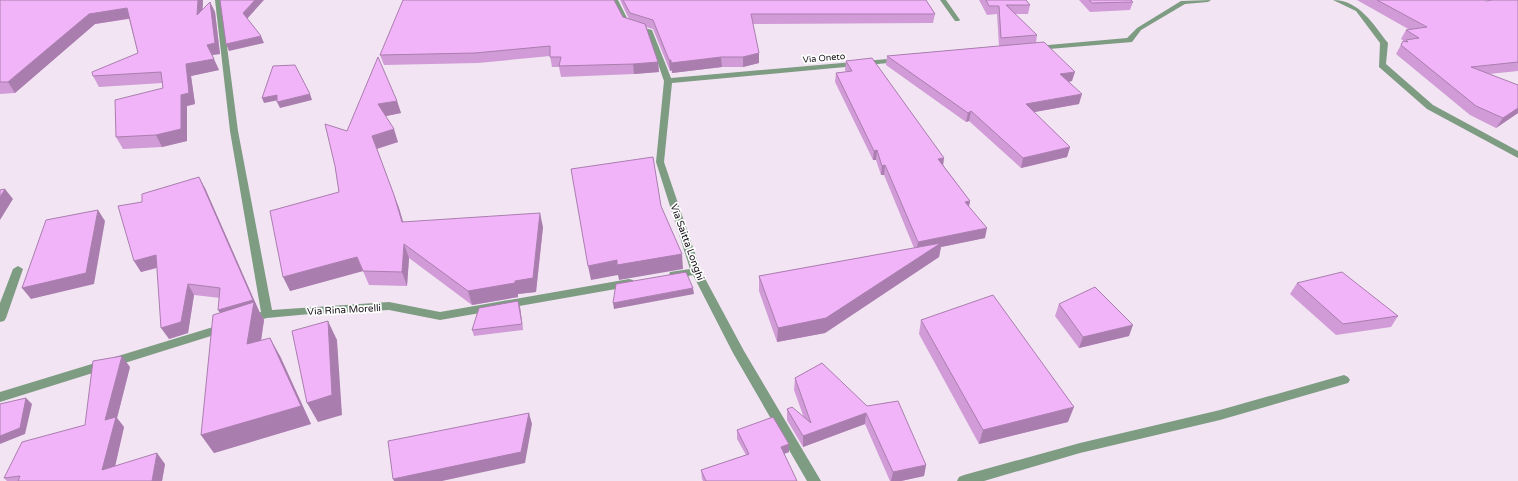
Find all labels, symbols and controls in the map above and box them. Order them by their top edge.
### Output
street label: Via Oneto [802,51,846,66]
street label: Via Saitta Longhi [668,202,706,282]
street label: Via Rina Morelli [307,302,381,318]

